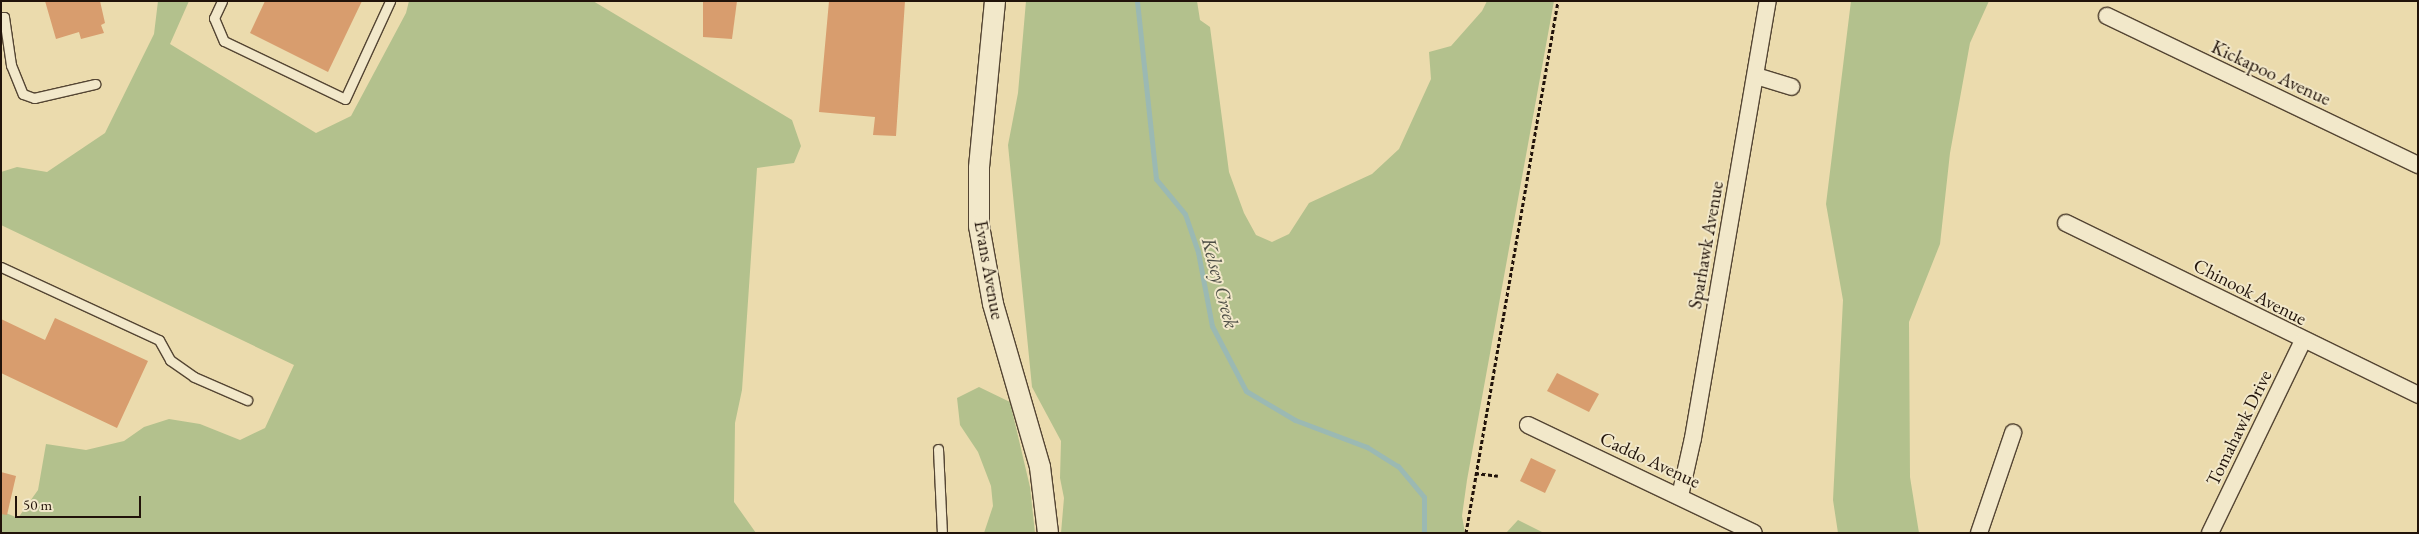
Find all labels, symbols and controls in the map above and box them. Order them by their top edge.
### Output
street label: Kickapoo Avenue [2208,35,2334,111]
street label: Sparhawk Avenue [1684,179,1728,311]
street label: Evans Avenue [969,219,1009,321]
water label: Kelsey Creek [1196,235,1244,331]
street label: Chinook Avenue [2190,254,2310,330]
street label: Tomahawk Drive [2201,366,2277,490]
street label: Caddo Avenue [1596,427,1704,493]
scale bar [18,486,144,518]
text: 50 m [23,495,52,514]

